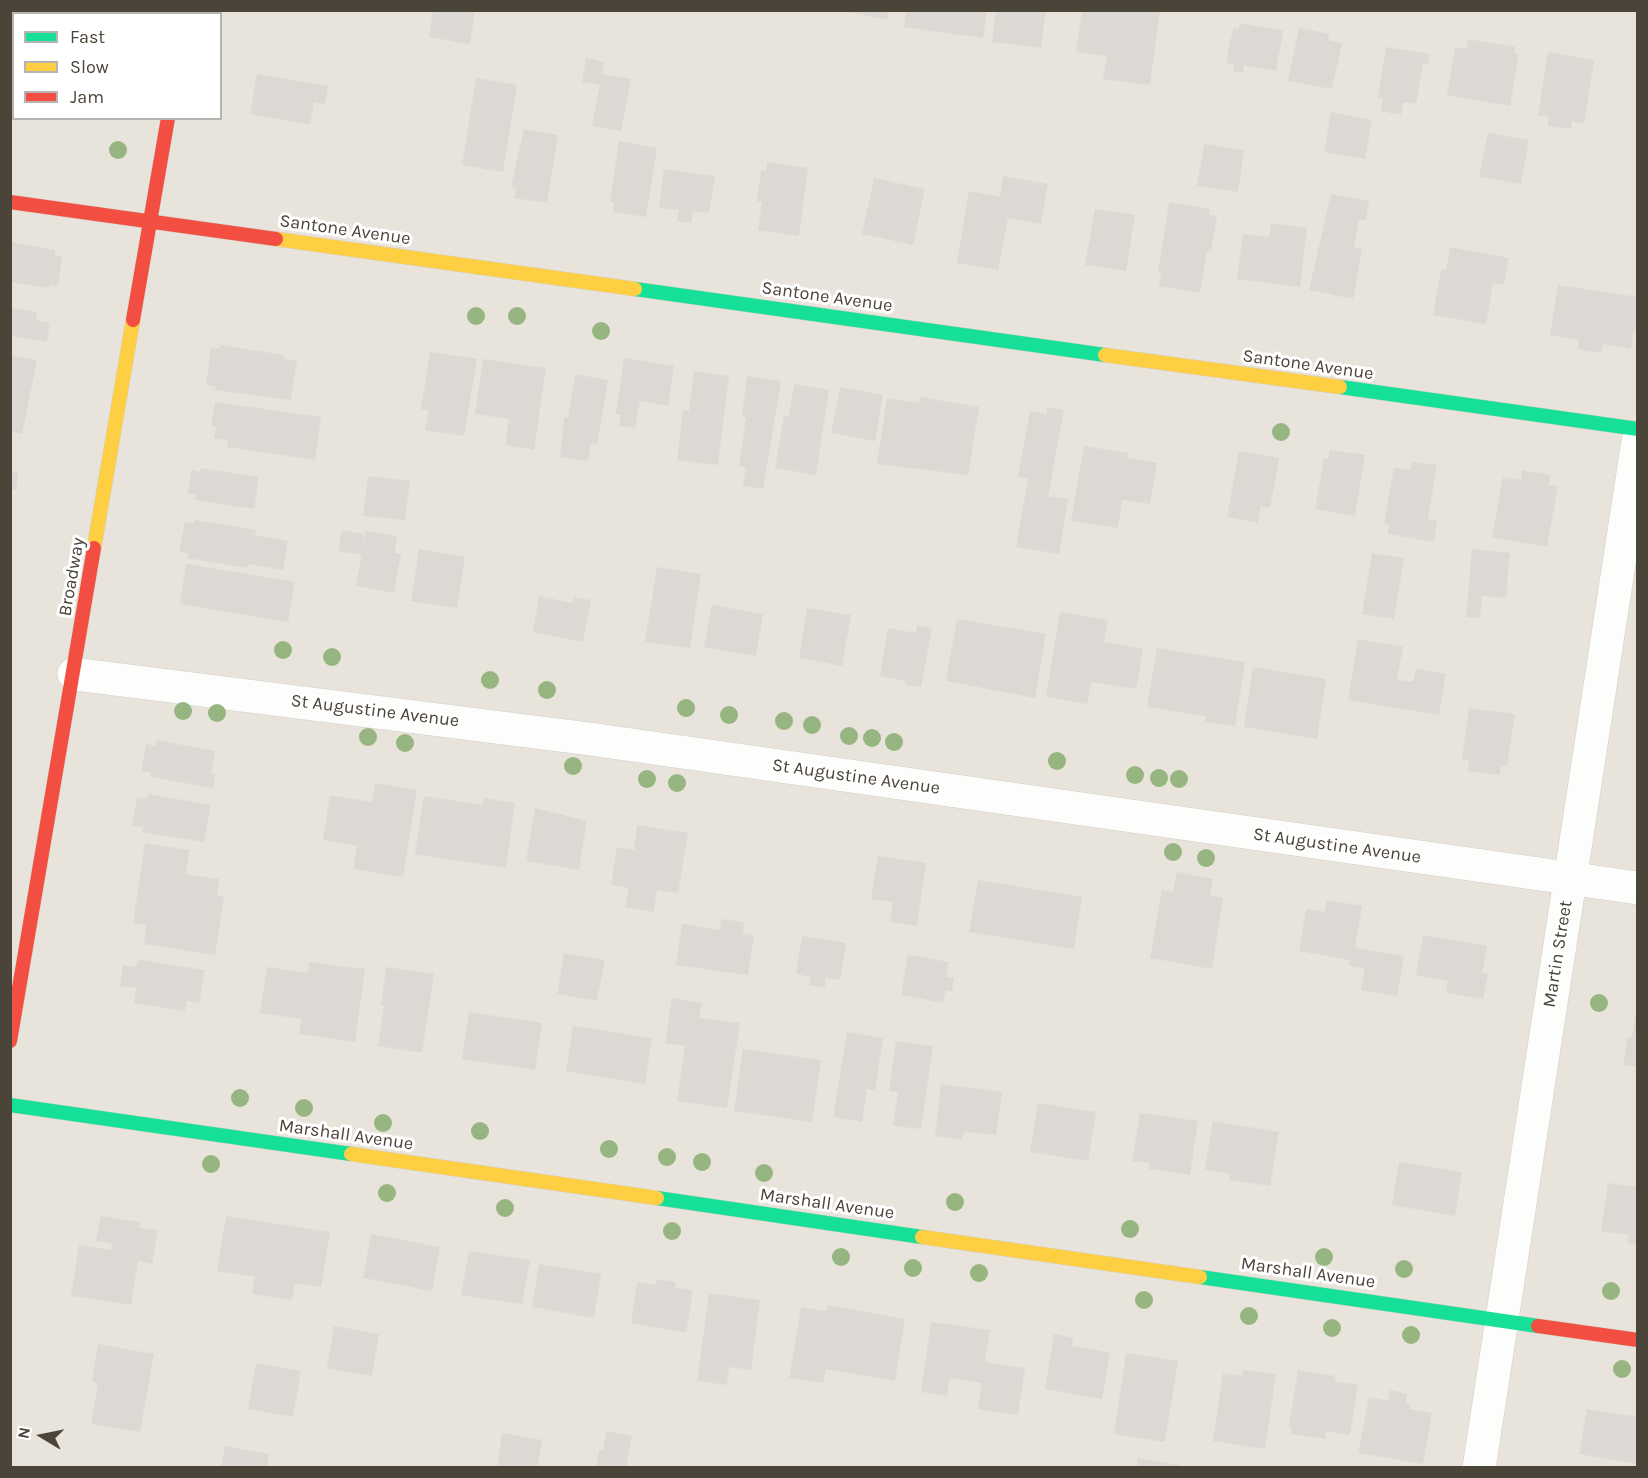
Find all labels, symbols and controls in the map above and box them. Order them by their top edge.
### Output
legend [12,12,222,120]
text: Fast [70,26,105,48]
text: Slow [70,56,109,78]
text: Jam [70,86,104,108]
street label: Santone Avenue [278,210,412,250]
street label: Santone Avenue [760,277,894,317]
street label: Santone Avenue [1241,345,1375,385]
street label: Broadway [54,536,90,618]
street label: St Augustine Avenue [290,690,460,732]
street label: St Augustine Avenue [771,755,941,799]
street label: St Augustine Avenue [1252,824,1422,868]
street label: Martin Street [1539,899,1577,1009]
street label: Marshall Avenue [277,1115,415,1155]
street label: Marshall Avenue [758,1184,896,1224]
street label: Marshall Avenue [1239,1253,1377,1293]
north arrow [12,1406,72,1466]
text: N [13,1425,34,1440]

